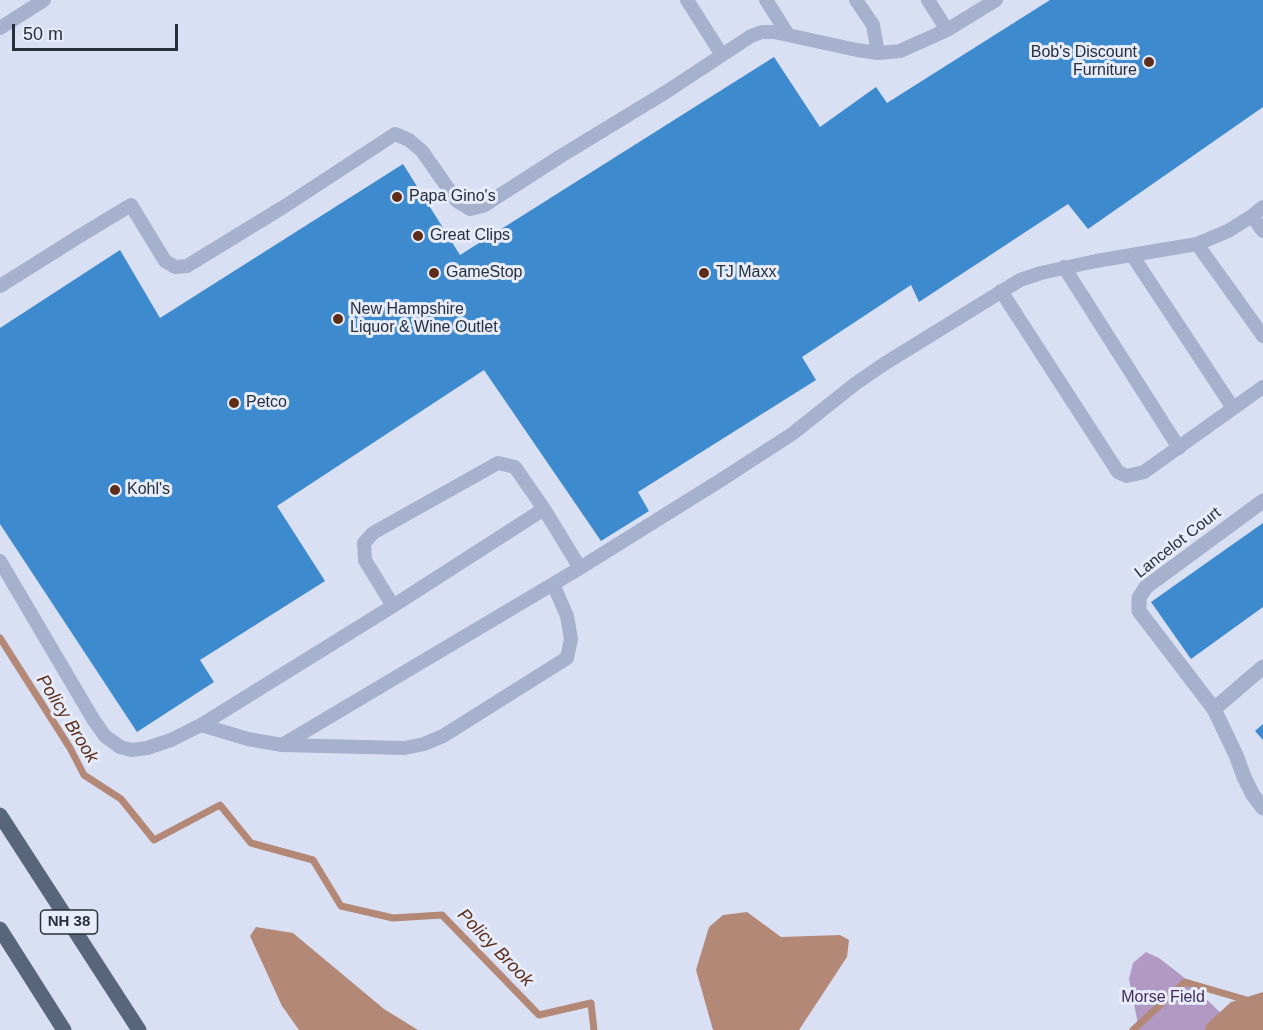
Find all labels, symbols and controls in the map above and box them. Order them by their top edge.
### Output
scale bar [15,12,182,50]
text: 50 m [23,24,63,44]
place label: Bob's Discount Furniture [1031,43,1137,81]
marker: Bob's Discount Furniture [1142,55,1156,69]
place label: Papa Gino's [409,187,496,207]
marker: Papa Gino's [390,190,404,204]
place label: Great Clips [430,226,510,246]
marker: Great Clips [411,229,425,243]
place label: GameStop [446,263,522,283]
place label: TJ Maxx [716,263,776,283]
marker: GameStop [427,266,441,280]
marker: TJ Maxx [697,266,711,280]
place label: New Hampshire Liquor & Wine Outlet [350,300,498,338]
marker: New Hampshire Liquor & Wine Outlet [331,312,345,326]
place label: Petco [246,393,287,413]
marker: Petco [227,396,241,410]
place label: Kohl's [127,480,170,500]
marker: Kohl's [108,483,122,497]
street label: Lancelot Court [1131,503,1225,583]
water label: Policy Brook [31,671,103,767]
water label: Policy Brook [452,905,538,991]
road number: NH 38 [40,910,98,934]
park label: Morse Field [1121,988,1205,1008]

